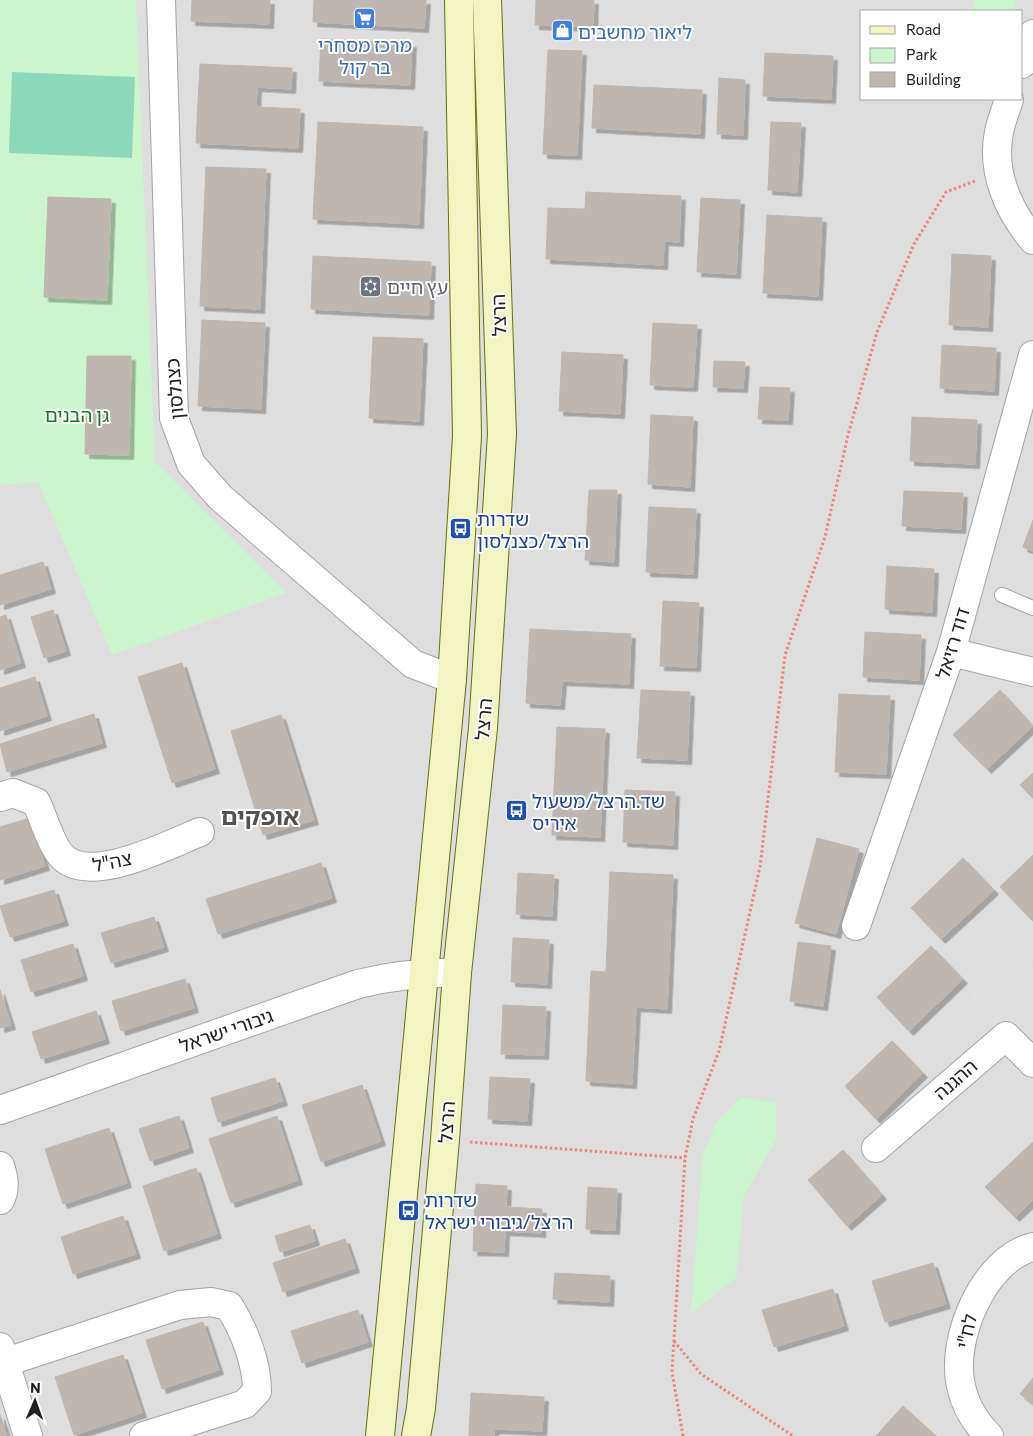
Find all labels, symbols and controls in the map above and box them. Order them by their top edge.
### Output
supermarket icon: מרכז מסחרי בר קול [353,6,377,30]
legend [860,10,1023,100]
shop icon: ליאור מחשבים [550,19,574,43]
place label: ליאור מחשבים [578,20,692,43]
text: Road [906,20,941,38]
place label: מרכז מסחרי בר קול [318,33,412,78]
text: Park [906,45,937,63]
text: Building [906,70,961,88]
synagogue icon: עץ חיים [359,274,383,298]
place label: עץ חיים [387,275,448,298]
street label: הרצל [486,293,510,337]
street label: כצנלסון [160,357,188,421]
park label: גן הבנים [45,403,109,426]
place label: שדרות הרצל/כצנלסון [477,507,589,552]
bus stop icon: שדרות הרצל/כצנלסון [449,517,473,541]
street label: דוד רזיאל [930,604,974,682]
street label: הרצל [470,697,496,741]
place label: שד.הרצל/משעול איריס [532,789,665,834]
bus stop icon: שד.הרצל/משעול איריס [504,799,528,823]
district label: אופקים [221,801,299,830]
street label: צה"ל [90,846,134,876]
street label: גיבורי ישראל [176,1003,276,1057]
street label: ההגנה [929,1054,981,1104]
street label: הרצל [433,1100,459,1144]
place label: שדרות הרצל/גיבורי ישראל [425,1188,573,1233]
bus stop icon: שדרות הרצל/גיבורי ישראל [397,1198,421,1222]
street label: לח"י [951,1311,981,1351]
north arrow [10,1376,60,1426]
text: N [30,1379,41,1396]

